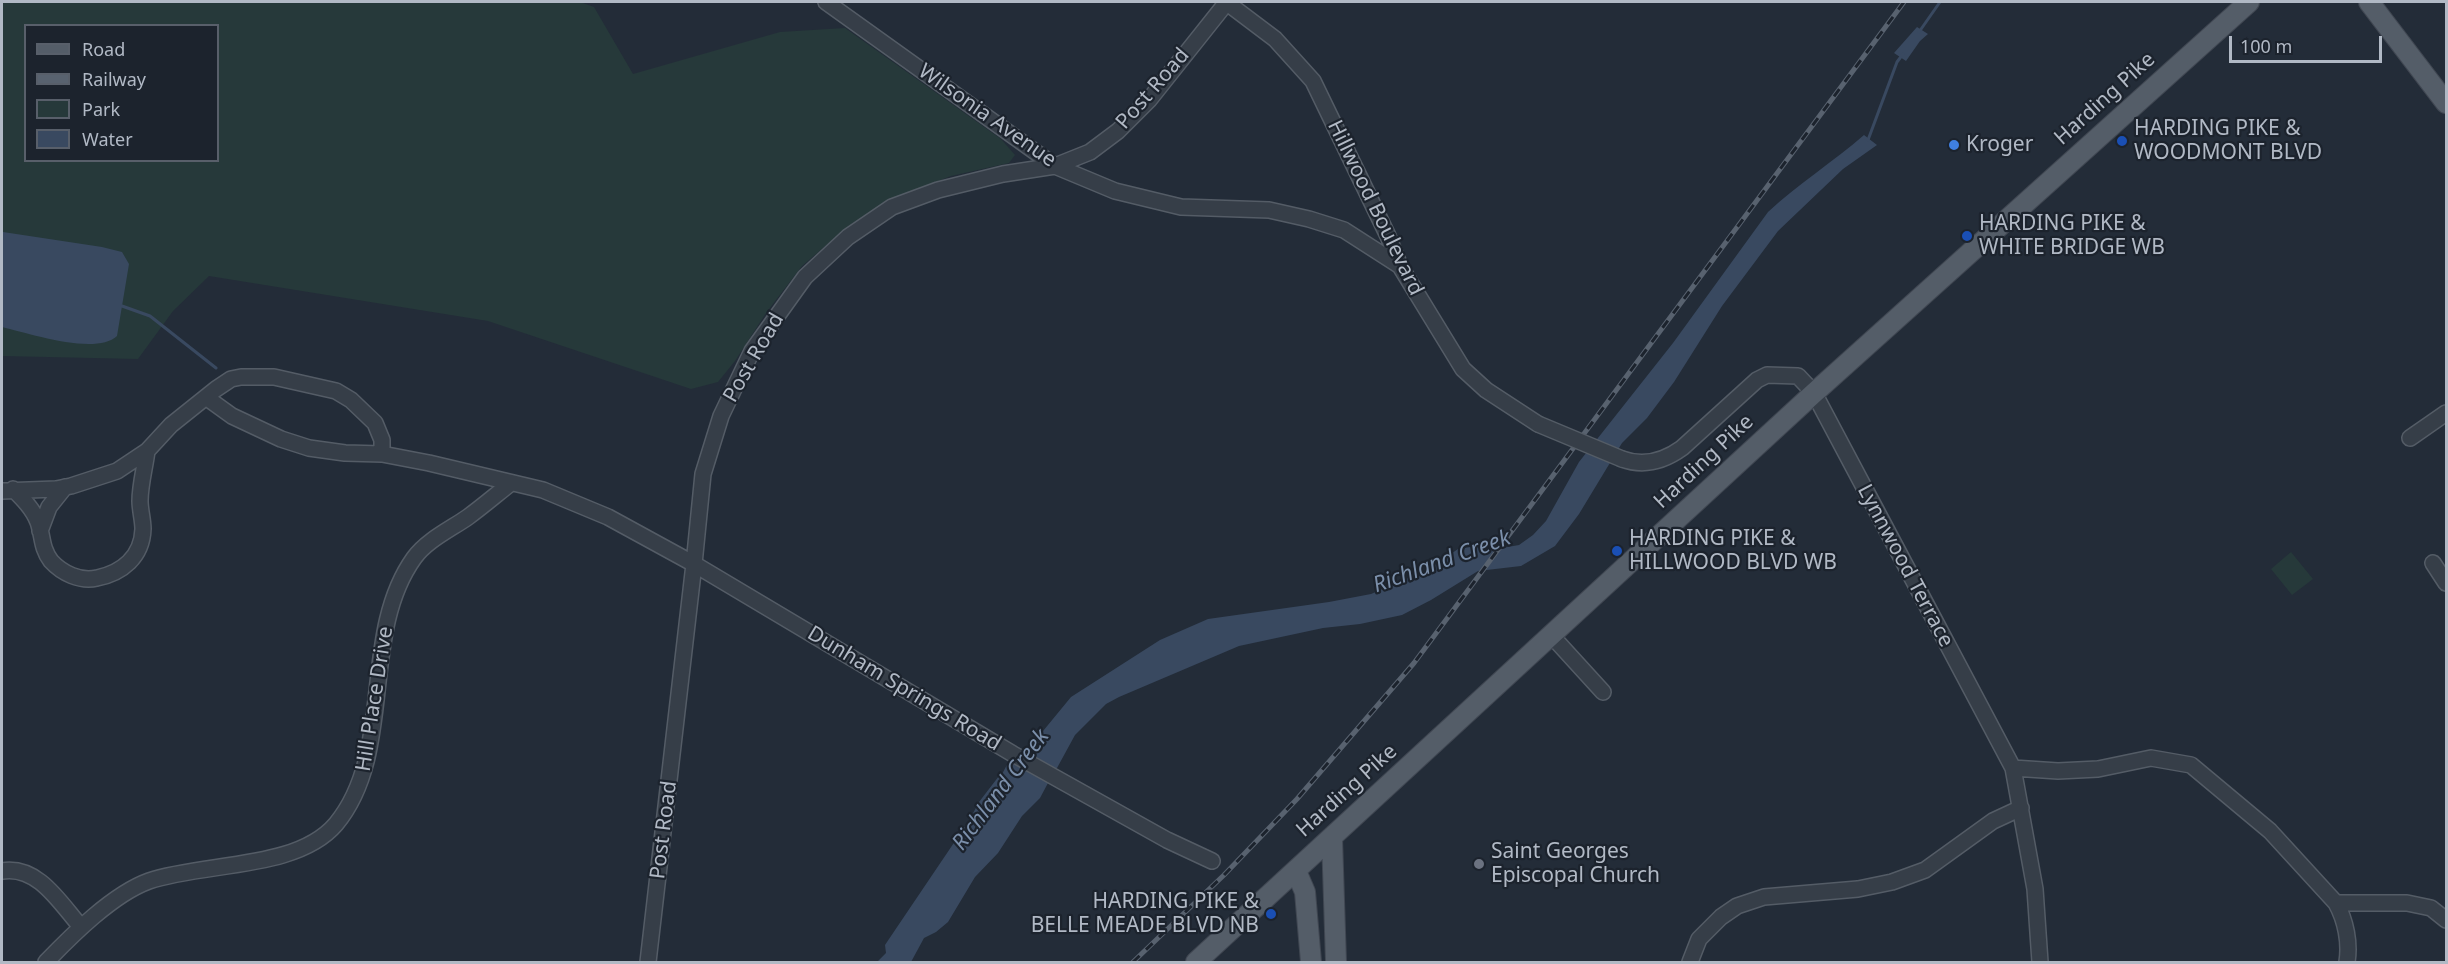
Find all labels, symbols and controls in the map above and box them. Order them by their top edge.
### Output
legend [24,24,219,162]
scale bar [2232,24,2385,62]
text: 100 m [2240,34,2292,58]
text: Road [82,37,125,61]
street label: Post Road [1111,43,1195,135]
street label: Harding Pike [2050,47,2160,151]
street label: Wilsonia Avenue [913,59,1061,173]
text: Railway [82,67,146,91]
text: Park [82,97,120,121]
street label: Hillwood Boulevard [1322,116,1428,300]
place label: HARDING PIKE & WOODMONT BLVD [2134,116,2322,166]
text: Water [82,127,133,151]
place label: Kroger [1966,132,2033,158]
marker: HARDING PIKE & WOODMONT BLVD [2115,134,2129,148]
marker: Kroger [1947,138,1961,152]
place label: HARDING PIKE & WHITE BRIDGE WB [1979,211,2165,261]
marker: HARDING PIKE & WHITE BRIDGE WB [1960,229,1974,243]
street label: Post Road [718,309,790,407]
street label: Harding Pike [1649,410,1759,514]
street label: Lynnwood Terrace [1851,480,1959,652]
water label: Richland Creek [1370,525,1514,599]
place label: HARDING PIKE & HILLWOOD BLVD WB [1629,526,1837,576]
marker: HARDING PIKE & HILLWOOD BLVD WB [1610,544,1624,558]
street label: Dunham Springs Road [803,621,1005,757]
street label: Hill Place Drive [351,625,399,773]
water label: Richland Creek [947,724,1055,856]
street label: Harding Pike [1292,739,1402,843]
street label: Post Road [645,779,683,881]
place label: Saint Georges Episcopal Church [1491,839,1660,889]
marker: Saint Georges Episcopal Church [1472,857,1486,871]
place label: HARDING PIKE & BELLE MEADE BLVD NB [1031,889,1259,939]
marker: HARDING PIKE & BELLE MEADE BLVD NB [1264,907,1278,921]

